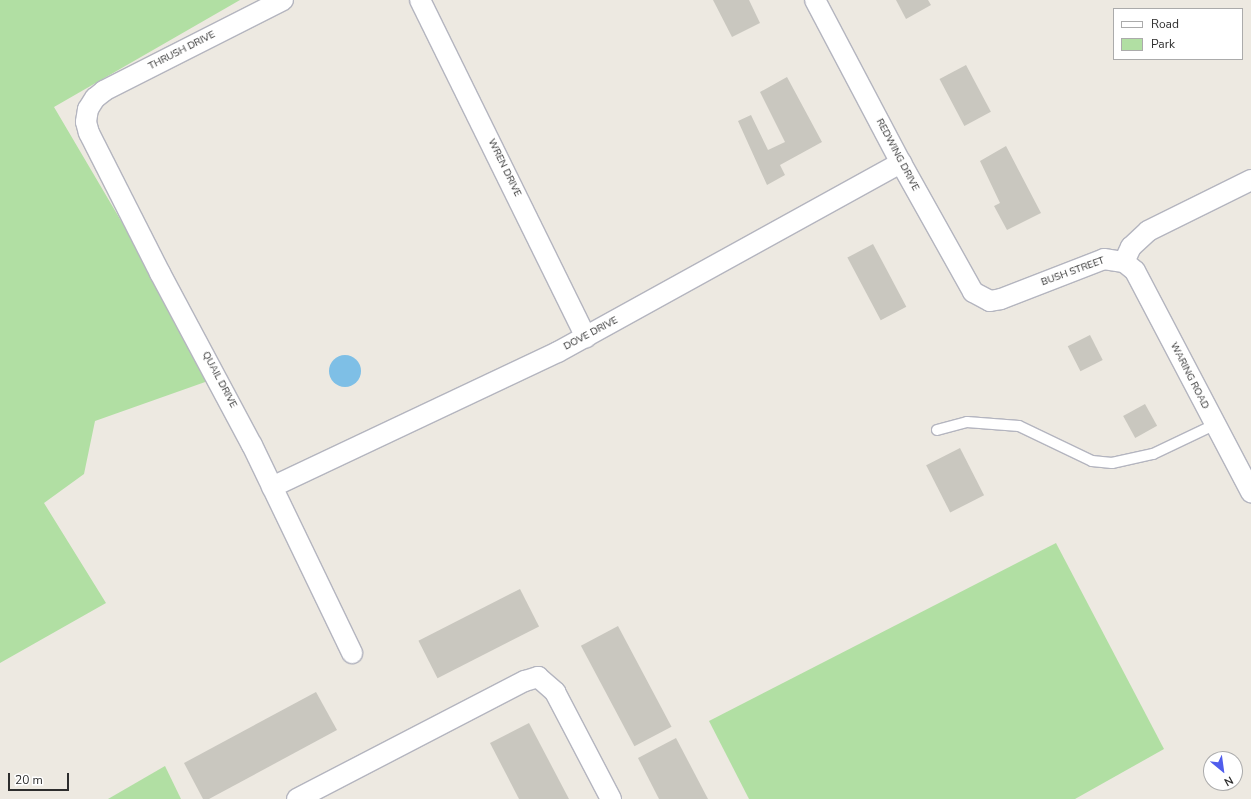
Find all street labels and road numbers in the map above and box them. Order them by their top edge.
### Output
street label: THRUSH DRIVE [147,29,217,73]
street label: REDWING DRIVE [873,117,921,193]
street label: WREN DRIVE [485,137,523,199]
street label: BUSH STREET [1040,255,1106,289]
street label: DOVE DRIVE [562,315,620,353]
street label: WARING ROAD [1167,341,1211,411]
street label: QUAIL DRIVE [199,350,239,410]

